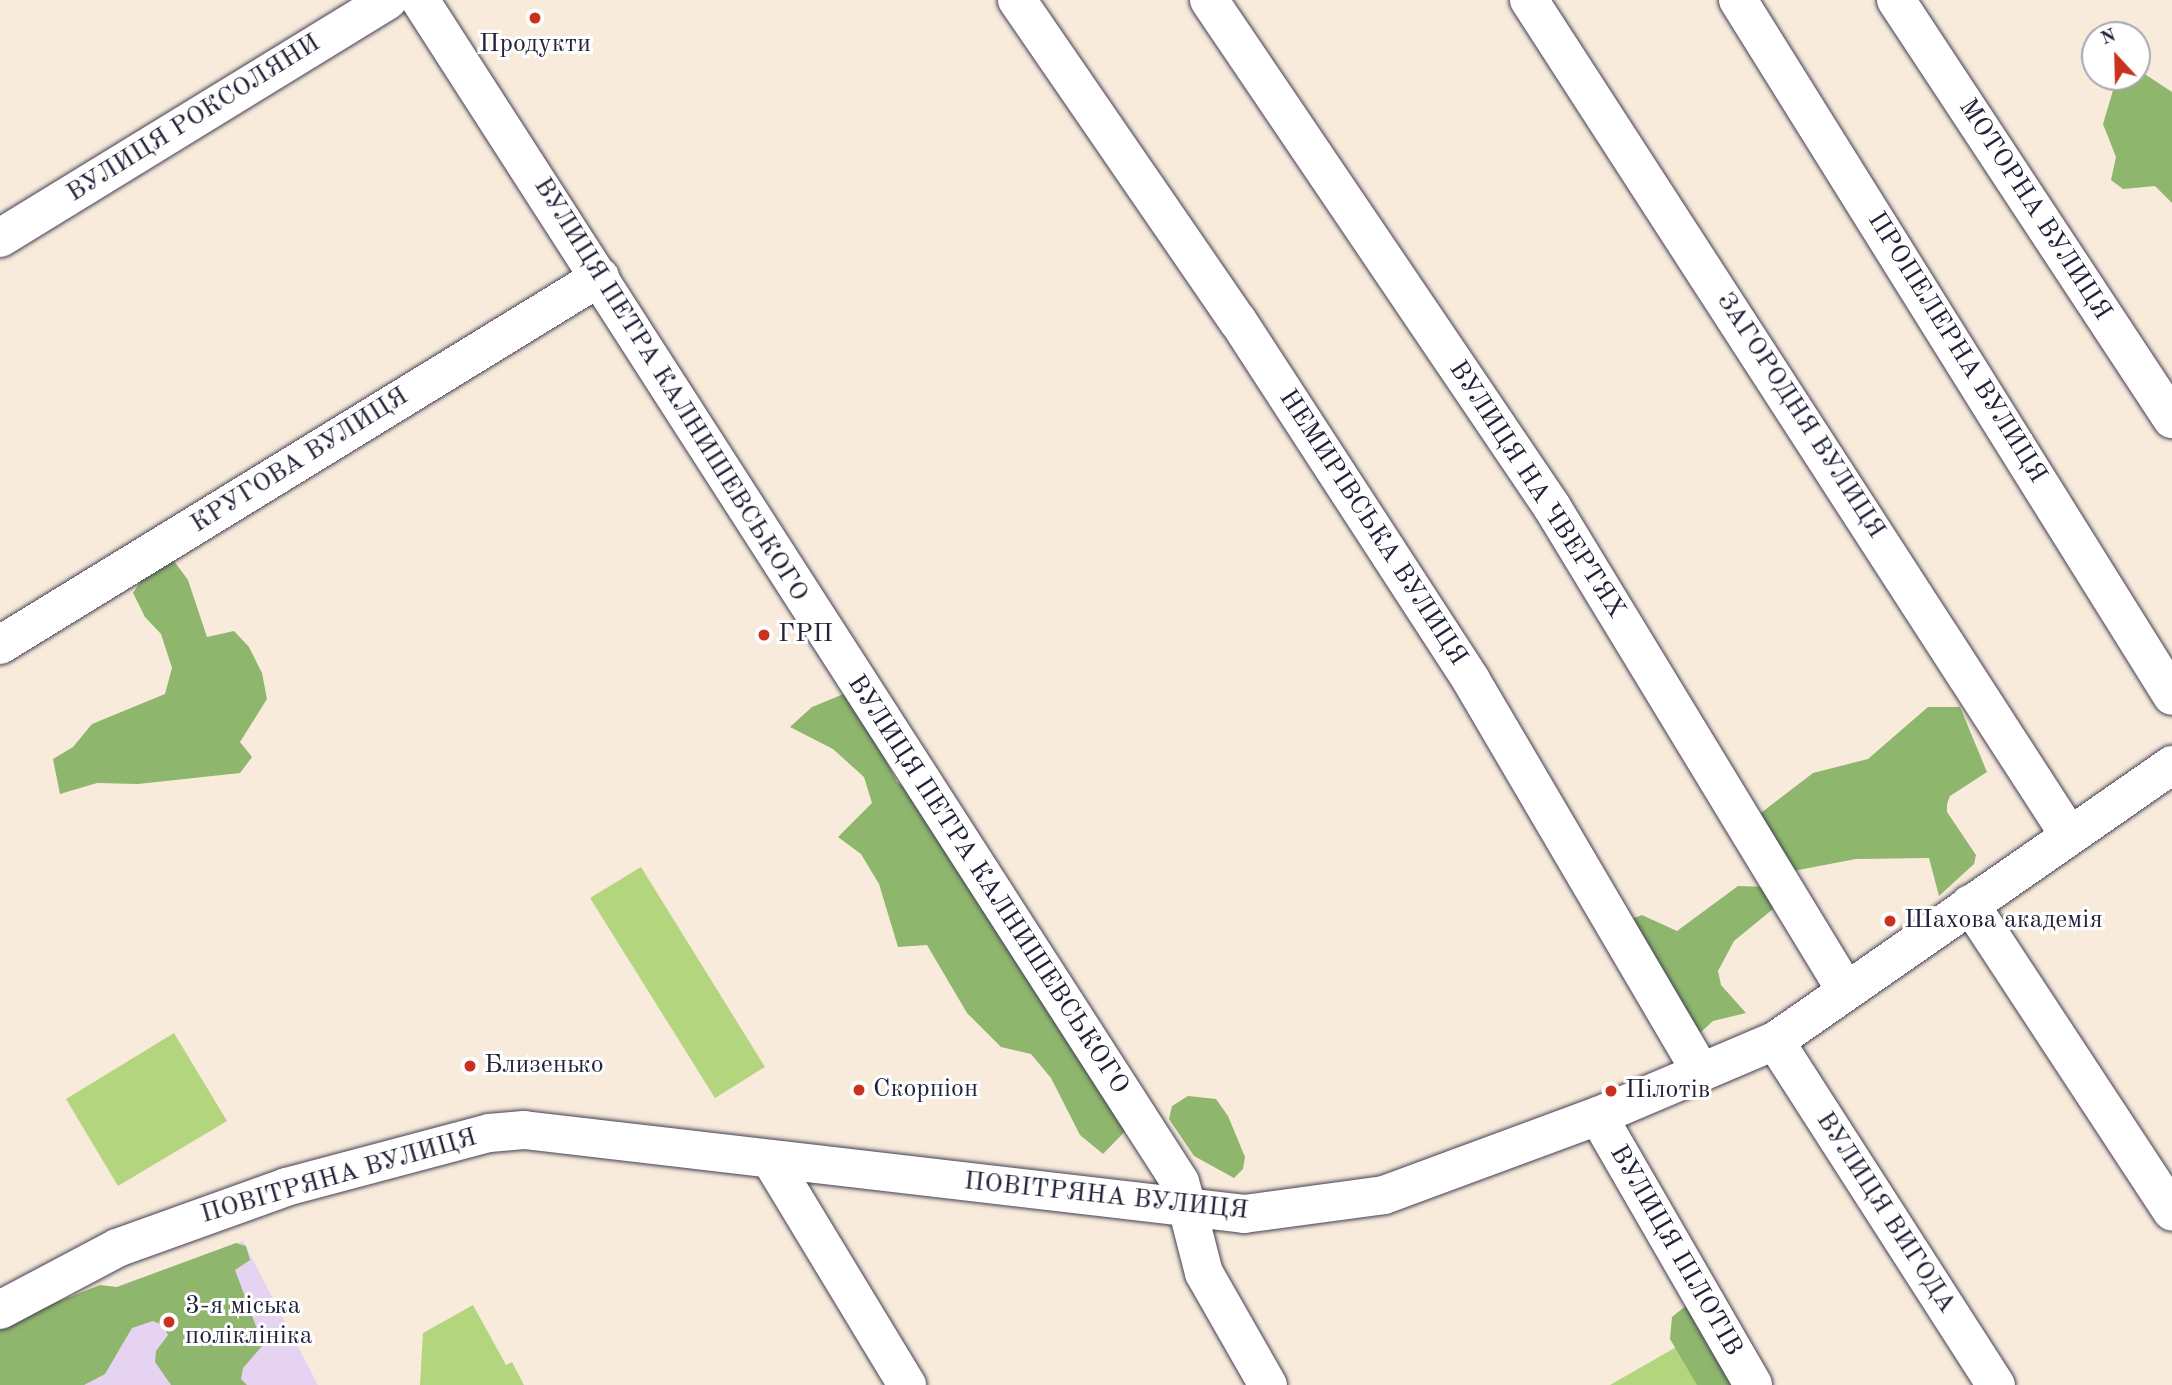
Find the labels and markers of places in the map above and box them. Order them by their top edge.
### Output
marker: Продукти [527,10,543,26]
place label: Продукти [479,29,591,61]
place label: ГРП [778,619,833,651]
marker: ГРП [756,627,772,643]
place label: Шахова академія [1904,905,2103,937]
marker: Шахова академія [1882,913,1898,929]
place label: Близенько [484,1050,604,1082]
marker: Близенько [462,1058,478,1074]
place label: Скорпіон [873,1074,978,1106]
place label: Пілотів [1625,1075,1710,1107]
marker: Скорпіон [851,1082,867,1098]
marker: Пілотів [1603,1083,1619,1099]
place label: 3-я міська поліклініка [185,1291,313,1352]
marker: 3-я міська поліклініка [159,1312,179,1332]

